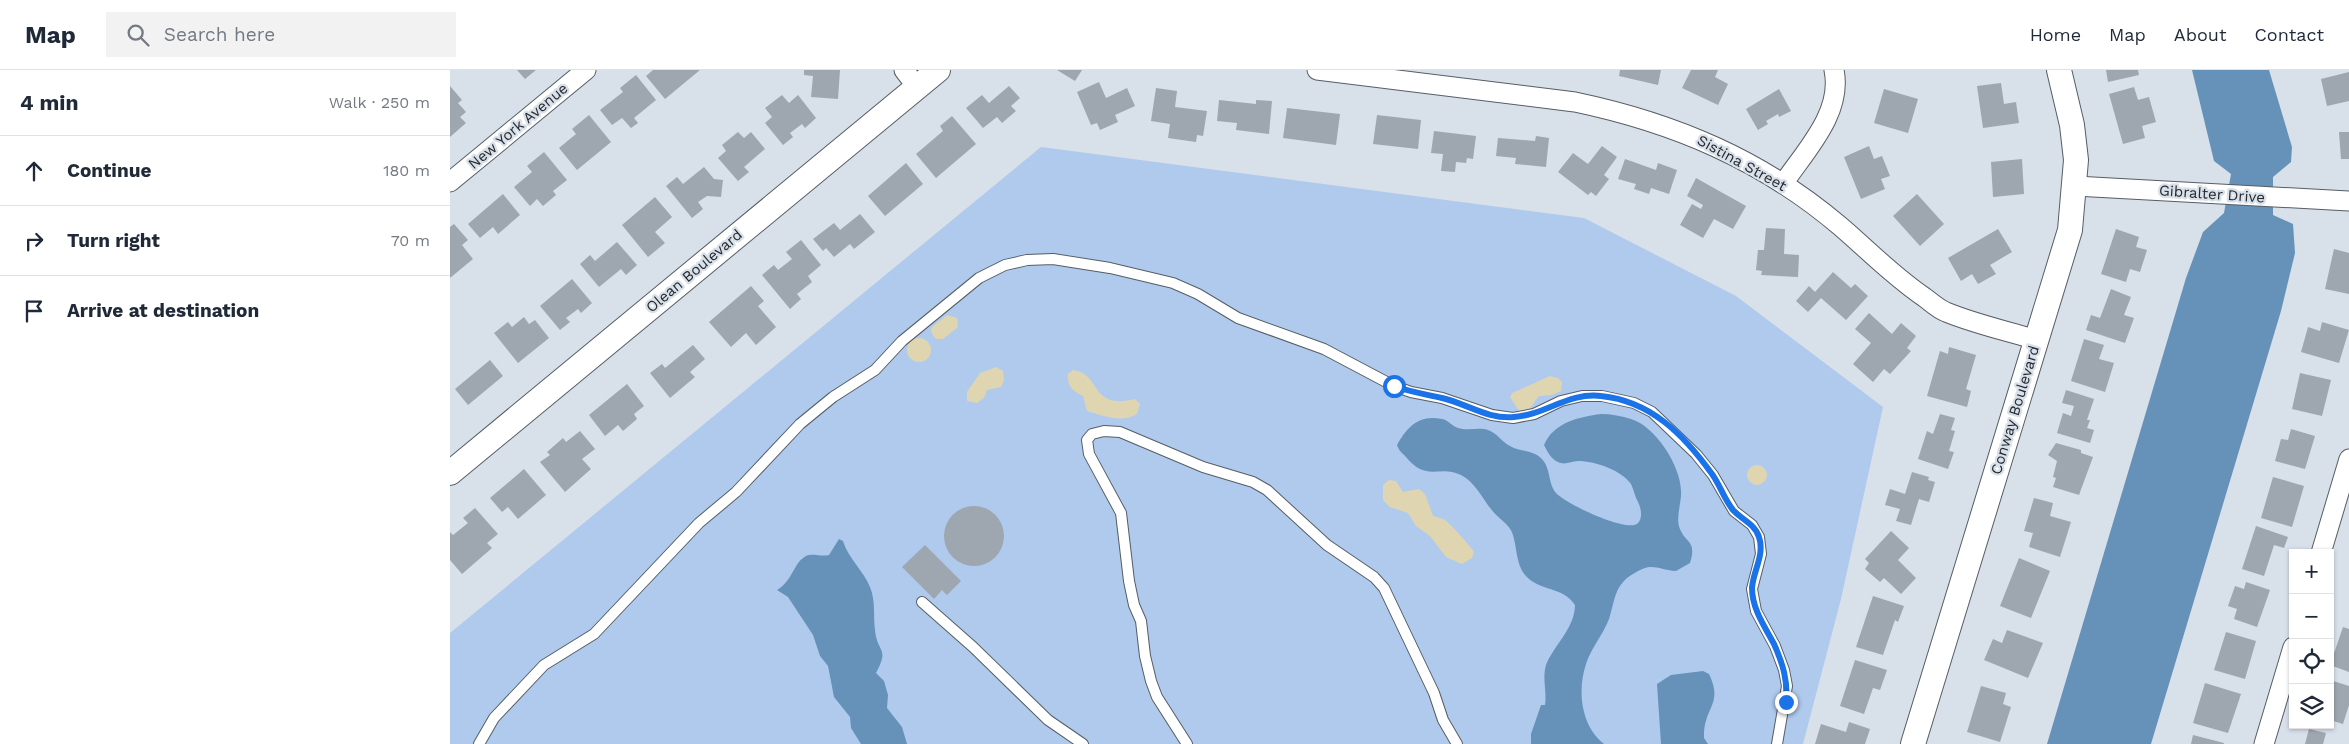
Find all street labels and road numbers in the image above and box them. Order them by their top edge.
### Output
street label: New York Avenue [465,79,571,173]
street label: Sistina Street [1694,131,1790,195]
street label: Gibralter Drive [2158,181,2266,207]
street label: Olean Boulevard [642,226,746,316]
street label: Conway Boulevard [1987,343,2043,477]

